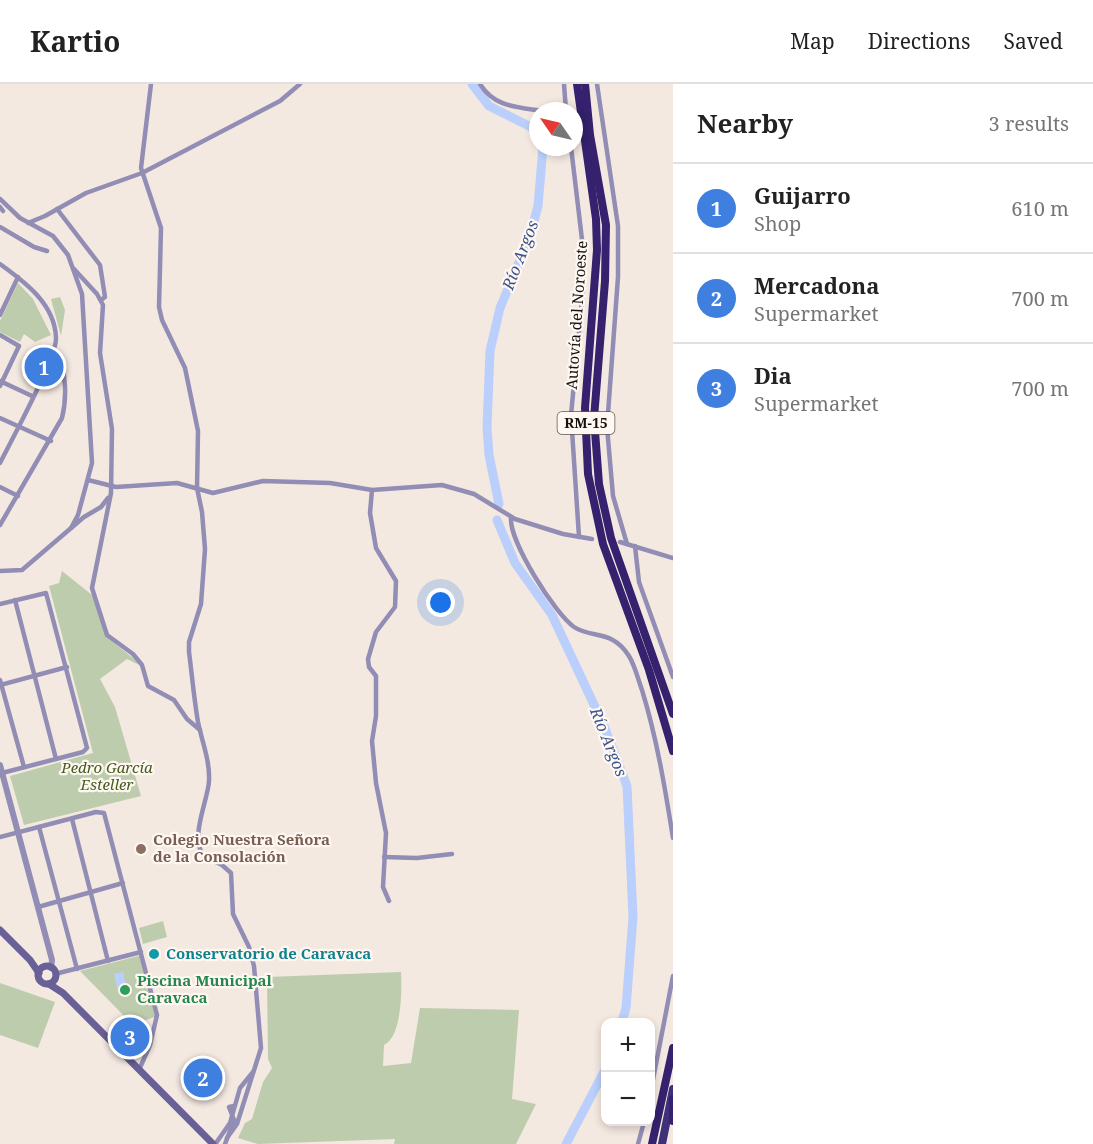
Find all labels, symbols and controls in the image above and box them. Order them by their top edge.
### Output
text: Kartio [30,22,120,60]
text: Map [790,27,835,55]
text: Directions [868,27,970,55]
text: Saved [1003,27,1063,55]
north arrow [529,102,583,156]
text: Nearby [697,105,793,141]
text: 3 results [989,110,1069,137]
text: Guijarro [754,180,851,210]
text: 1 [711,195,722,222]
text: 610 m [1011,195,1069,222]
text: Shop [754,210,801,237]
water label: Río Argos [496,217,543,294]
street label: Autovía del Noroeste [561,240,591,390]
text: Mercadona [754,270,880,300]
text: 2 [711,285,722,312]
text: 700 m [1011,285,1069,312]
text: Supermarket [754,300,879,327]
pin: 1 [24,344,63,390]
text: Dia [754,360,792,390]
text: 3 [711,375,722,402]
text: 700 m [1011,375,1069,402]
text: Supermarket [754,390,879,417]
road number: RM-15 [558,412,614,434]
your location [426,588,455,617]
water label: Río Argos [585,703,633,780]
park label: Pedro García Esteller [60,757,153,794]
place label: Colegio Nuestra Señora de la Consolación [153,829,330,866]
marker: Colegio Nuestra Señora de la Consolación [134,842,148,856]
place label: Conservatorio de Caravaca [166,943,371,963]
marker: Conservatorio de Caravaca [147,947,161,961]
place label: Piscina Municipal Caravaca [137,970,273,1007]
marker: Piscina Municipal Caravaca [118,983,132,997]
pin: 3 [110,1014,150,1060]
map controls [601,1018,655,1126]
button: + [601,1018,655,1072]
pin: 2 [184,1056,222,1100]
button: − [601,1072,655,1126]

